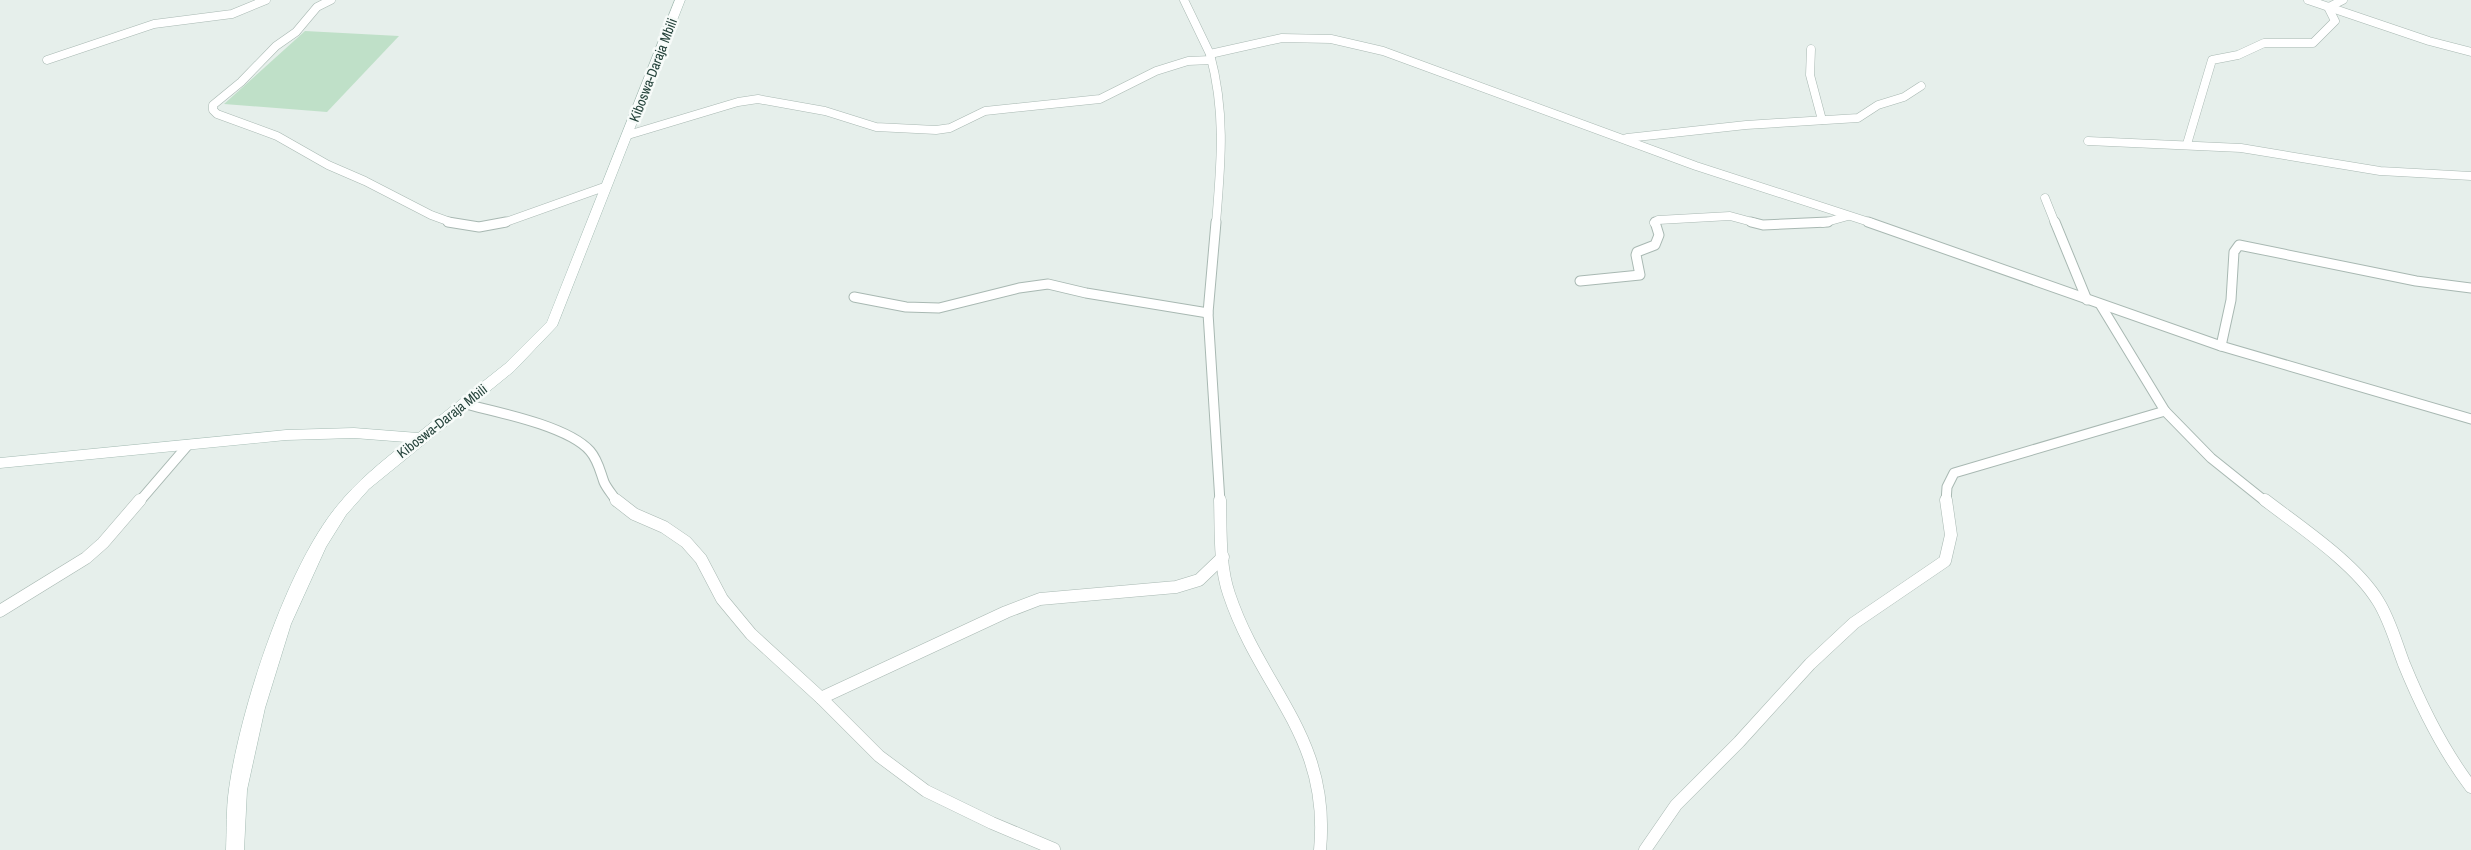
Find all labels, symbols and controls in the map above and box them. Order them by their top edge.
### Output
street label: Kiboswa-Daraja Mbili [625,16,681,124]
street label: Kiboswa-Daraja Mbili [393,380,491,462]

